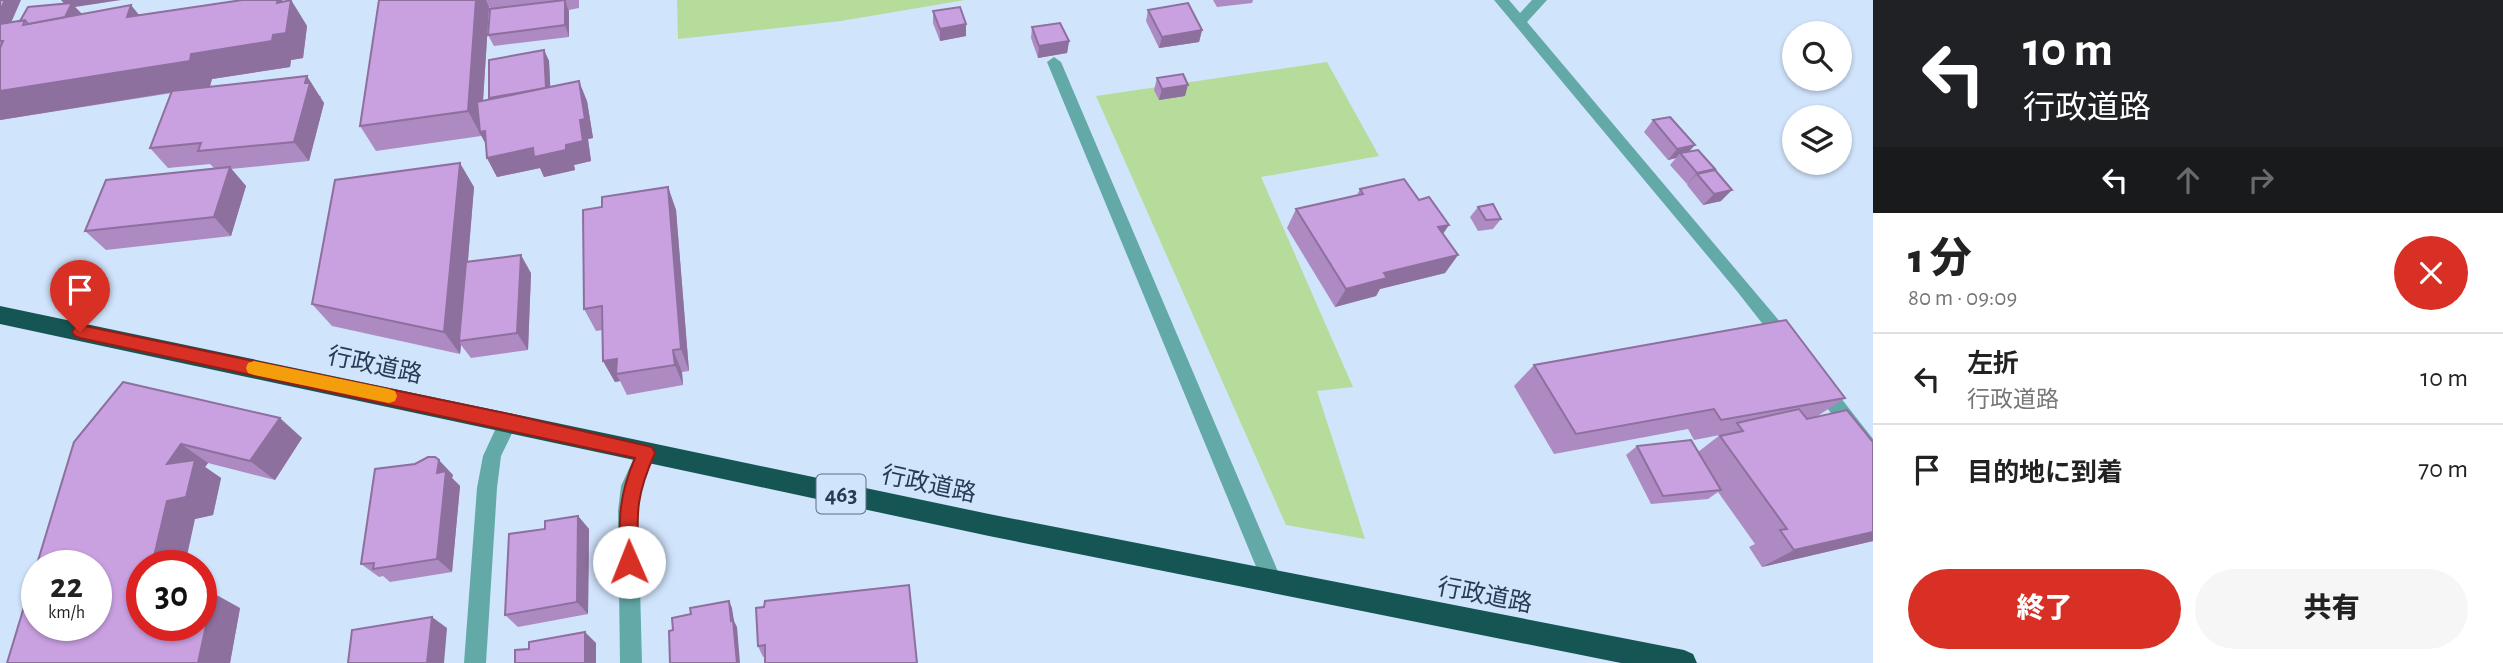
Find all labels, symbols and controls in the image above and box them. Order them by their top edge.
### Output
map controls [1782,21,1852,175]
button: search [1782,21,1852,91]
text: 10 m [2023,26,2113,75]
icon: left [1908,28,1999,119]
text: 行政道路 [2023,92,2151,124]
button: layers [1782,105,1852,175]
icon: left [2096,161,2134,199]
icon: ahead [2169,161,2207,199]
icon: right [2242,161,2280,199]
button: close [2394,236,2468,310]
text: 1 分 [1908,238,1972,280]
pin [50,260,110,332]
icon: arrive [61,271,99,309]
text: 80 m · 09:09 [1908,287,2017,310]
street label: 行政道路 [325,342,425,388]
text: 左折 [1967,351,2019,377]
icon: left [1908,360,1946,398]
text: 10 m [2420,365,2468,391]
text: 行政道路 [1967,389,2059,412]
icon: arrive [1908,451,1946,489]
text: 70 m [2418,456,2468,482]
text: 目的地に到着 [1967,460,2123,486]
street label: 行政道路 [879,461,979,507]
road number: 463 [816,474,866,514]
position arrow [592,525,666,599]
speed limit sign: 30 [126,550,217,641]
text: 22 [50,569,83,604]
button: 終了 [1908,569,2181,649]
button: 共有 [2195,569,2468,649]
street label: 行政道路 [1435,573,1535,617]
text: km/h [48,604,85,622]

